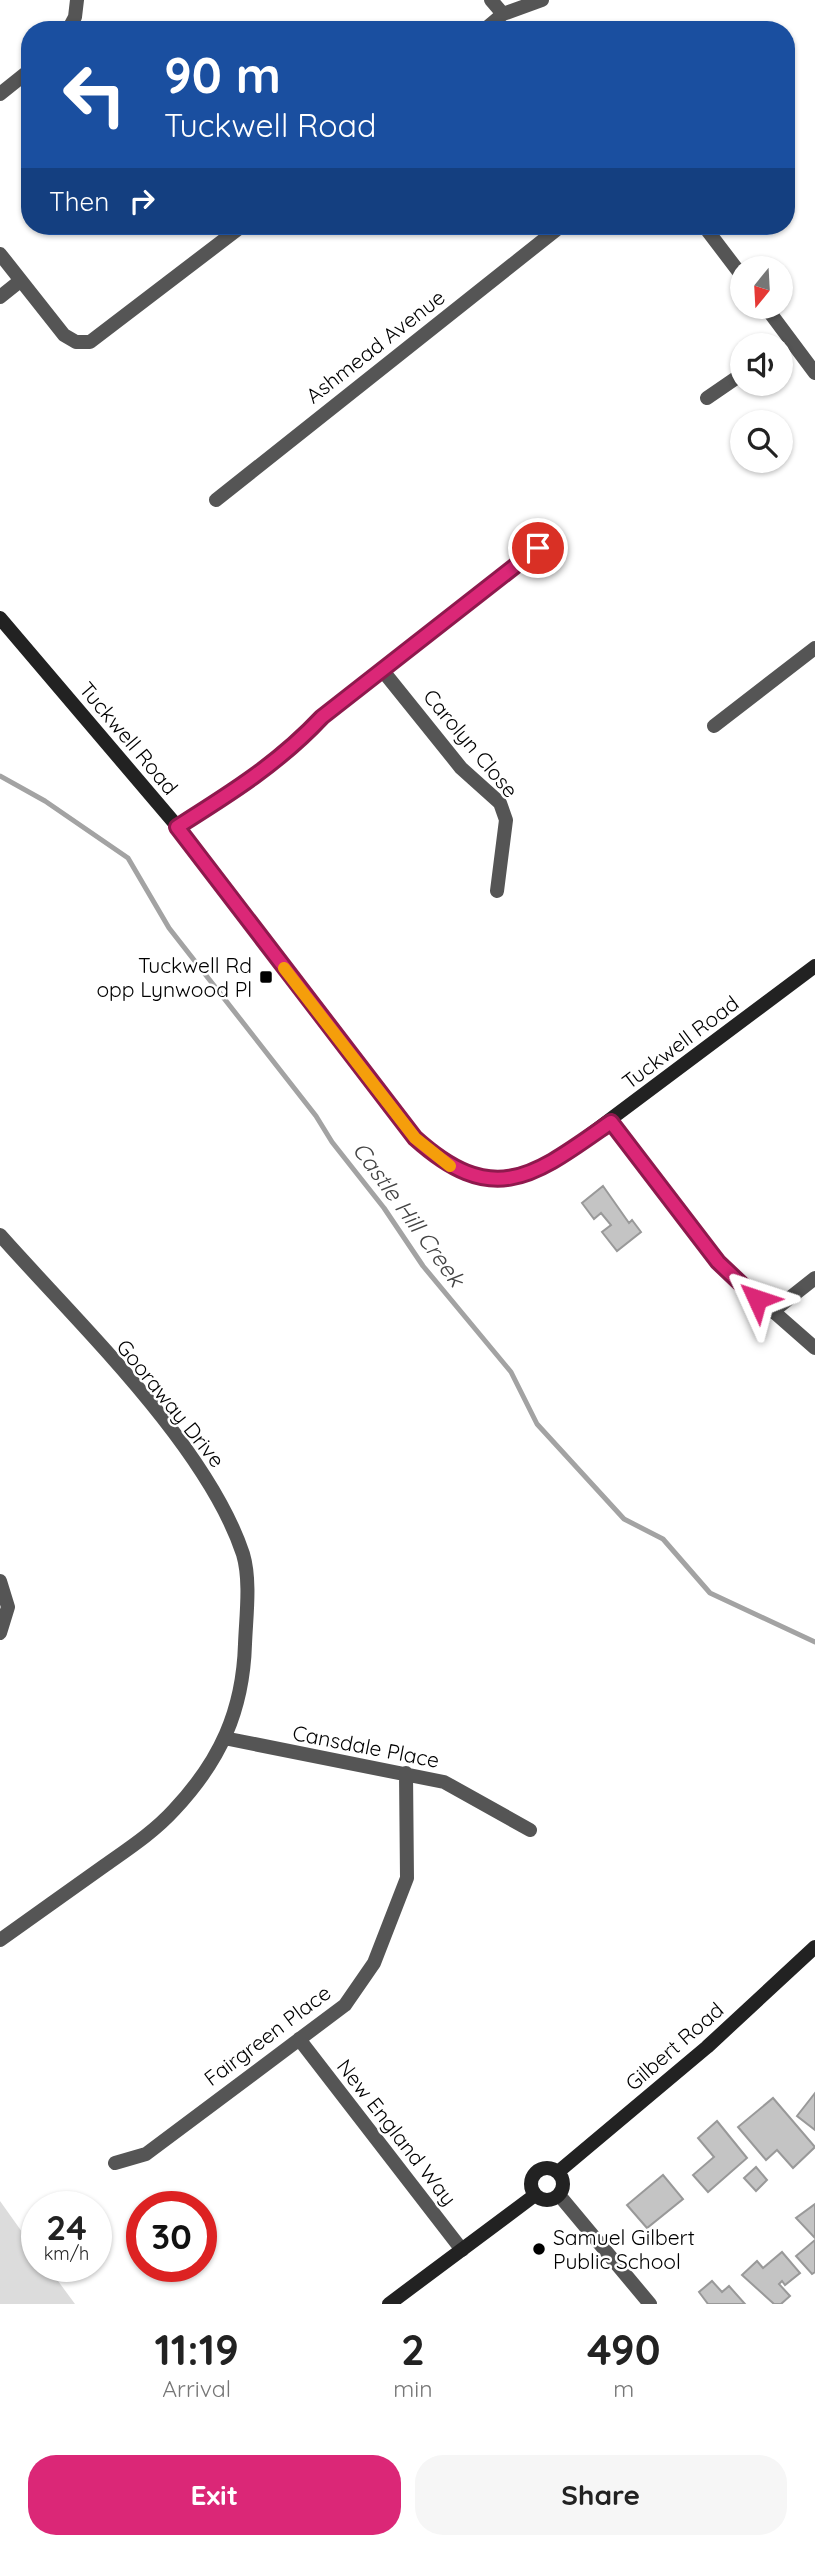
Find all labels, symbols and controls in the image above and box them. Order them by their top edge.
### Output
text: 90 m [164,44,281,105]
icon: left [49,49,140,140]
text: Tuckwell Road [164,105,376,145]
icon: right [123,182,161,220]
text: Then [49,185,109,218]
north arrow [730,256,793,318]
map controls [730,256,793,473]
street label: Ashmead Avenue [300,284,450,408]
button: sound [730,333,793,396]
button: search [730,410,793,473]
pin [508,518,568,578]
icon: arrive [519,529,557,567]
street label: Tuckwell Road [74,676,184,800]
street label: Carolyn Close [418,683,524,803]
place label: Tuckwell Rd opp Lynwood Pl [96,952,252,1002]
marker: Tuckwell Rd opp Lynwood Pl [258,969,274,985]
street label: Tuckwell Road [617,990,743,1094]
water label: Castle Hill Creek [347,1136,472,1293]
position arrow [720,1262,794,1336]
street label: Gooraway Drive [111,1334,231,1472]
street label: Cansdale Place [290,1719,442,1773]
street label: Fairgreen Place [199,1979,335,2091]
street label: Gilbert Road [620,1996,728,2096]
street label: New England Way [332,2054,462,2210]
speed limit sign: 30 [126,2191,217,2282]
text: 24 [46,2205,87,2249]
place label: Samuel Gilbert Public School [553,2224,695,2274]
marker: Samuel Gilbert Public School [531,2241,547,2257]
text: km/h [44,2242,89,2265]
text: 11:19 [154,2323,239,2376]
text: 2 [401,2323,425,2376]
text: 490 [587,2323,661,2376]
text: Arrival [162,2374,231,2403]
text: min [393,2374,433,2403]
text: m [613,2374,634,2403]
button: Exit [28,2455,401,2535]
button: Share [415,2455,787,2535]

